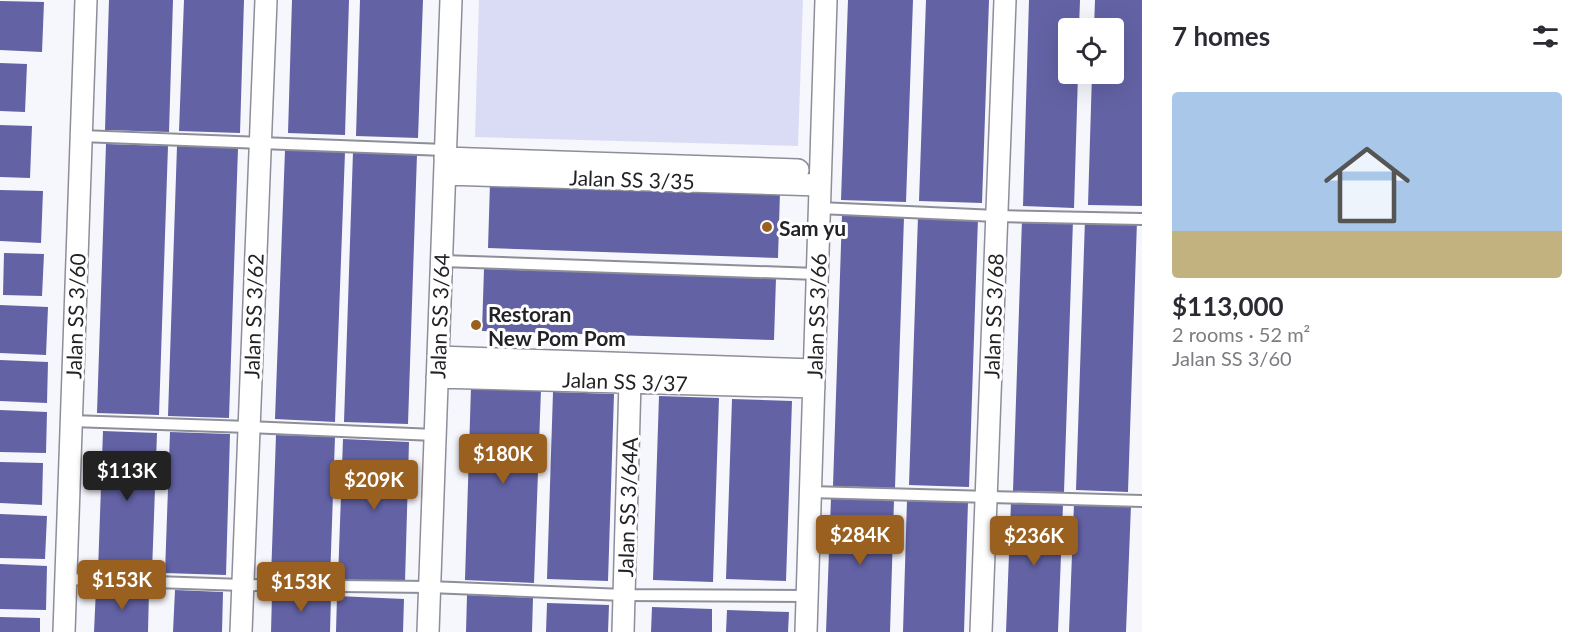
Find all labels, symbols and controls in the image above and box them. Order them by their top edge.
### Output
map controls [1058,18,1124,84]
button: locate [1058,18,1124,84]
text: 7 homes [1172,20,1270,52]
icon: filters [1529,20,1562,53]
icon: home [1313,131,1421,239]
street label: Jalan SS 3/35 [569,164,695,194]
place label: Sam yu [779,215,846,240]
marker: Sam yu [760,220,774,234]
street label: Jalan SS 3/60 [60,253,90,379]
street label: Jalan SS 3/62 [238,253,268,379]
street label: Jalan SS 3/64 [424,253,454,379]
street label: Jalan SS 3/66 [801,253,831,379]
street label: Jalan SS 3/68 [978,253,1008,379]
text: $113,000 [1172,290,1284,322]
place label: Restoran New Pom Pom [488,301,626,350]
marker: Restoran New Pom Pom [469,318,483,332]
text: 2 rooms · 52 m² [1172,322,1310,346]
text: Jalan SS 3/60 [1172,346,1292,370]
street label: Jalan SS 3/37 [562,366,688,396]
pin: $180K [461,434,545,485]
street label: Jalan SS 3/64A [612,436,642,577]
text: $180K [473,441,533,465]
pin: $113K [85,451,169,502]
text: $113K [97,458,157,482]
pin: $209K [332,460,416,511]
text: $209K [344,467,404,491]
pin: $284K [818,515,902,566]
pin: $236K [992,516,1076,567]
text: $284K [830,522,890,546]
text: $236K [1004,523,1064,547]
pin: $153K [80,560,164,611]
pin: $153K [259,562,343,613]
text: $153K [92,567,152,591]
text: $153K [271,569,331,593]

